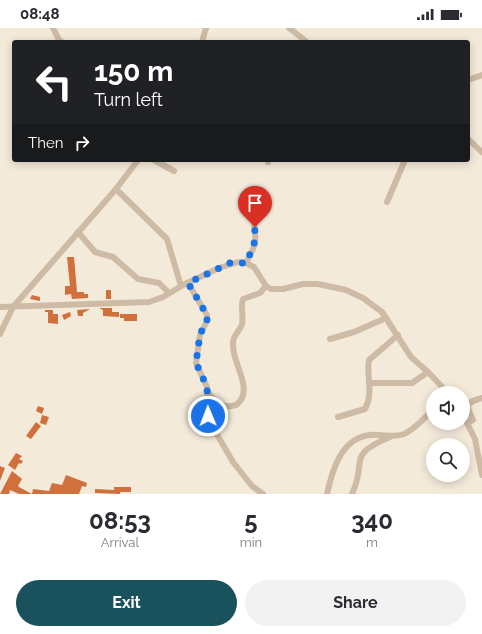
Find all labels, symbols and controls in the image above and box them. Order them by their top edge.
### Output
text: 08:48 [20,5,60,23]
text: 150 m [94,55,173,88]
icon: left [28,56,80,108]
text: Turn left [94,89,163,110]
icon: right [71,132,93,154]
text: Then [28,134,63,152]
pin [238,186,272,227]
icon: arrive [244,192,266,214]
map controls [426,386,470,482]
button: sound [426,386,470,430]
position arrow [187,395,229,437]
button: search [426,438,470,482]
text: 08:53 [89,506,151,535]
text: 5 [244,506,258,535]
text: 340 [351,506,393,535]
text: Arrival [101,535,139,550]
text: min [240,535,262,550]
text: m [366,535,378,550]
button: Exit [16,580,237,626]
button: Share [245,580,466,626]

